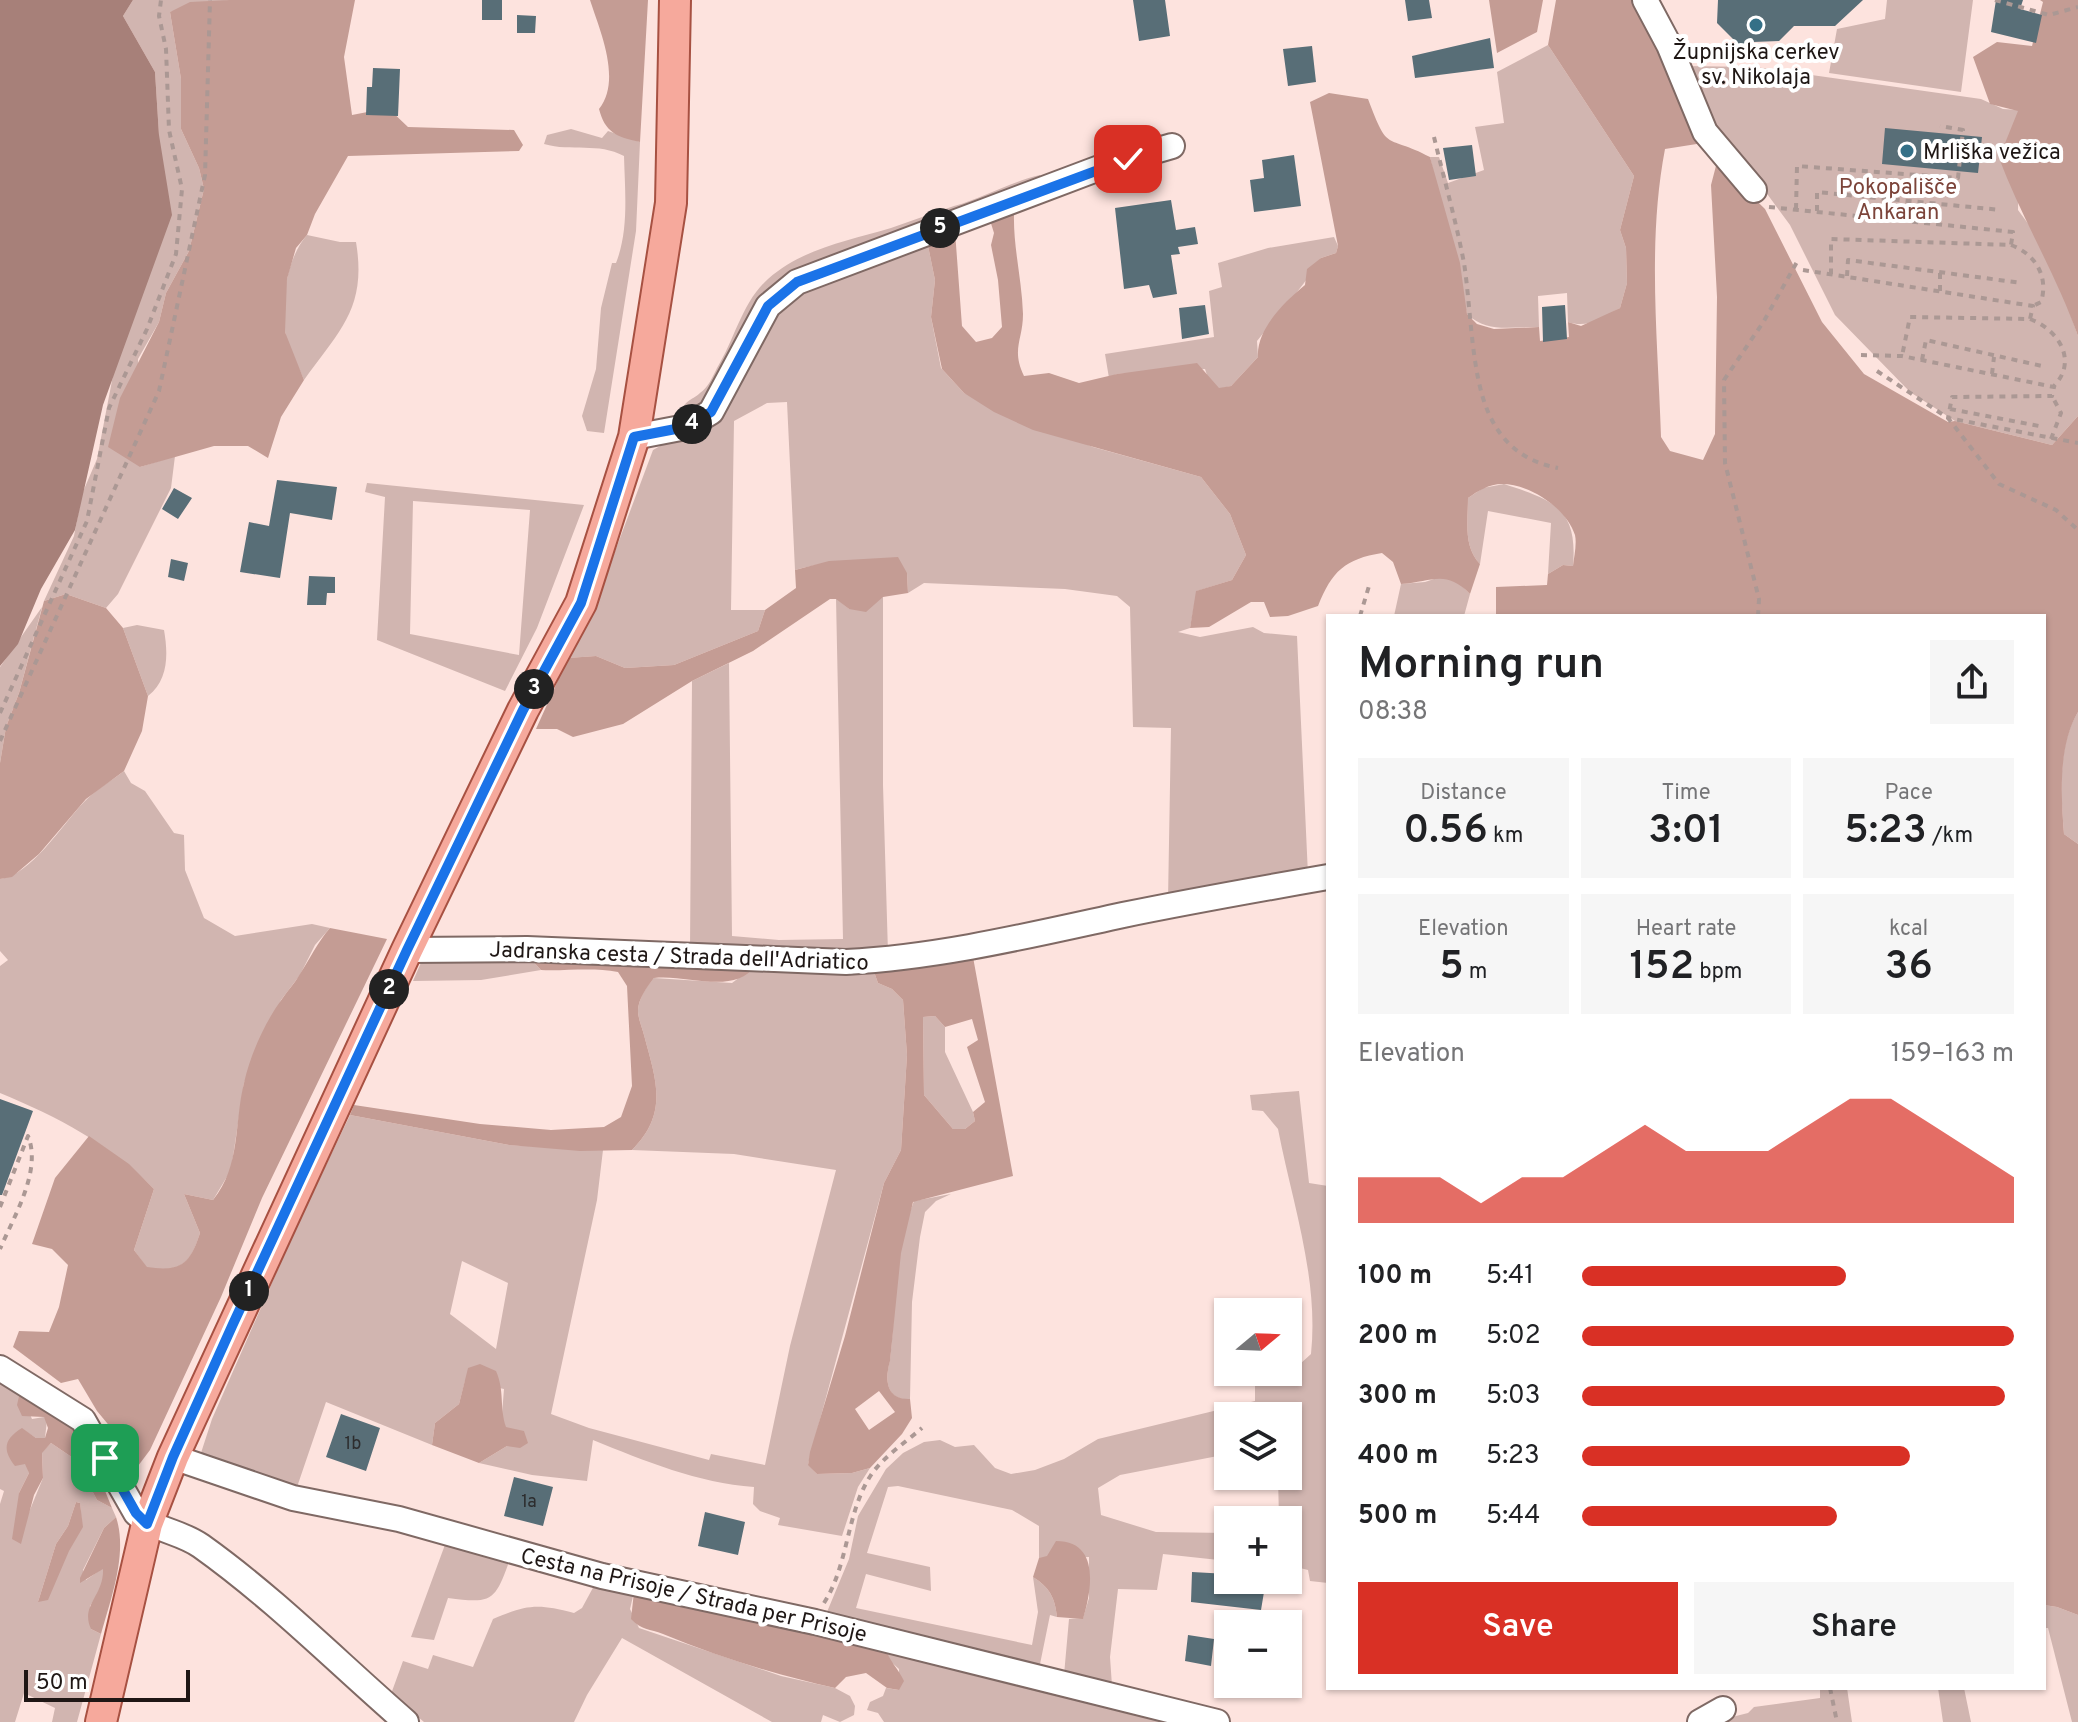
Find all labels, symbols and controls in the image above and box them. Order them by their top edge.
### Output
marker: Župnijska cerkev sv. Nikolaja [1747,16,1765,34]
place label: Župnijska cerkev sv. Nikolaja [1673,38,1839,92]
pin [1094,125,1162,193]
icon: check [1106,137,1150,181]
place label: Mrliška vežica [1923,140,2060,167]
marker: Mrliška vežica [1898,142,1916,160]
park label: Pokopališče Ankaran [1839,175,1957,227]
pin: 5 [920,208,960,248]
text: 5 [933,214,947,241]
pin: 4 [672,404,712,444]
text: 4 [685,410,699,437]
text: Morning run [1358,638,1604,694]
button: share [1930,640,2014,724]
pin: 3 [514,669,554,709]
text: 3 [527,675,541,702]
text: 08:38 [1358,696,1428,729]
text: Distance [1420,780,1507,807]
text: Time [1661,780,1711,807]
text: Pace [1884,780,1933,807]
text: 0.56 [1403,807,1488,857]
text: 3:01 [1648,807,1724,857]
text: 5:23 [1844,807,1927,857]
text: km [1488,823,1523,850]
text: /km [1927,823,1973,850]
text: Elevation [1418,916,1509,943]
text: Heart rate [1636,916,1736,943]
text: kcal [1889,916,1928,943]
street label: Jadranska cesta / Strada dell'Adriatico [489,937,869,978]
text: 5 [1439,943,1464,993]
text: 152 [1629,943,1694,993]
text: 36 [1884,943,1933,993]
text: m [1464,959,1488,986]
text: bpm [1694,959,1742,986]
pin: 2 [369,969,409,1009]
text: 2 [382,975,396,1002]
text: Elevation [1358,1038,1465,1071]
text: 159–163 m [1891,1038,2014,1071]
text: 100 m [1358,1260,1432,1293]
text: 5:41 [1486,1260,1534,1293]
pin: 1 [229,1271,269,1311]
text: 1 [245,1277,253,1304]
north arrow [1214,1298,1302,1386]
map controls [1214,1298,1302,1698]
text: 200 m [1358,1320,1437,1353]
text: 5:02 [1486,1320,1541,1353]
text: 300 m [1358,1380,1437,1413]
text: 5:03 [1486,1380,1540,1413]
button: layers [1214,1402,1302,1490]
pin [71,1424,139,1492]
house number: 1b [345,1433,361,1456]
icon: arrive [83,1436,127,1480]
text: 400 m [1358,1440,1438,1473]
text: 5:23 [1486,1440,1540,1473]
house number: 1a [521,1491,537,1514]
text: 500 m [1358,1500,1437,1533]
text: 5:44 [1486,1500,1540,1533]
button: + [1214,1506,1302,1594]
street label: Cesta na Prisoje / Strada per Prisoje [518,1543,869,1649]
button: Save [1358,1582,1678,1674]
button: Share [1694,1582,2014,1674]
button: − [1214,1610,1302,1698]
scale bar [24,1666,190,1702]
text: 50 m [36,1670,88,1697]

